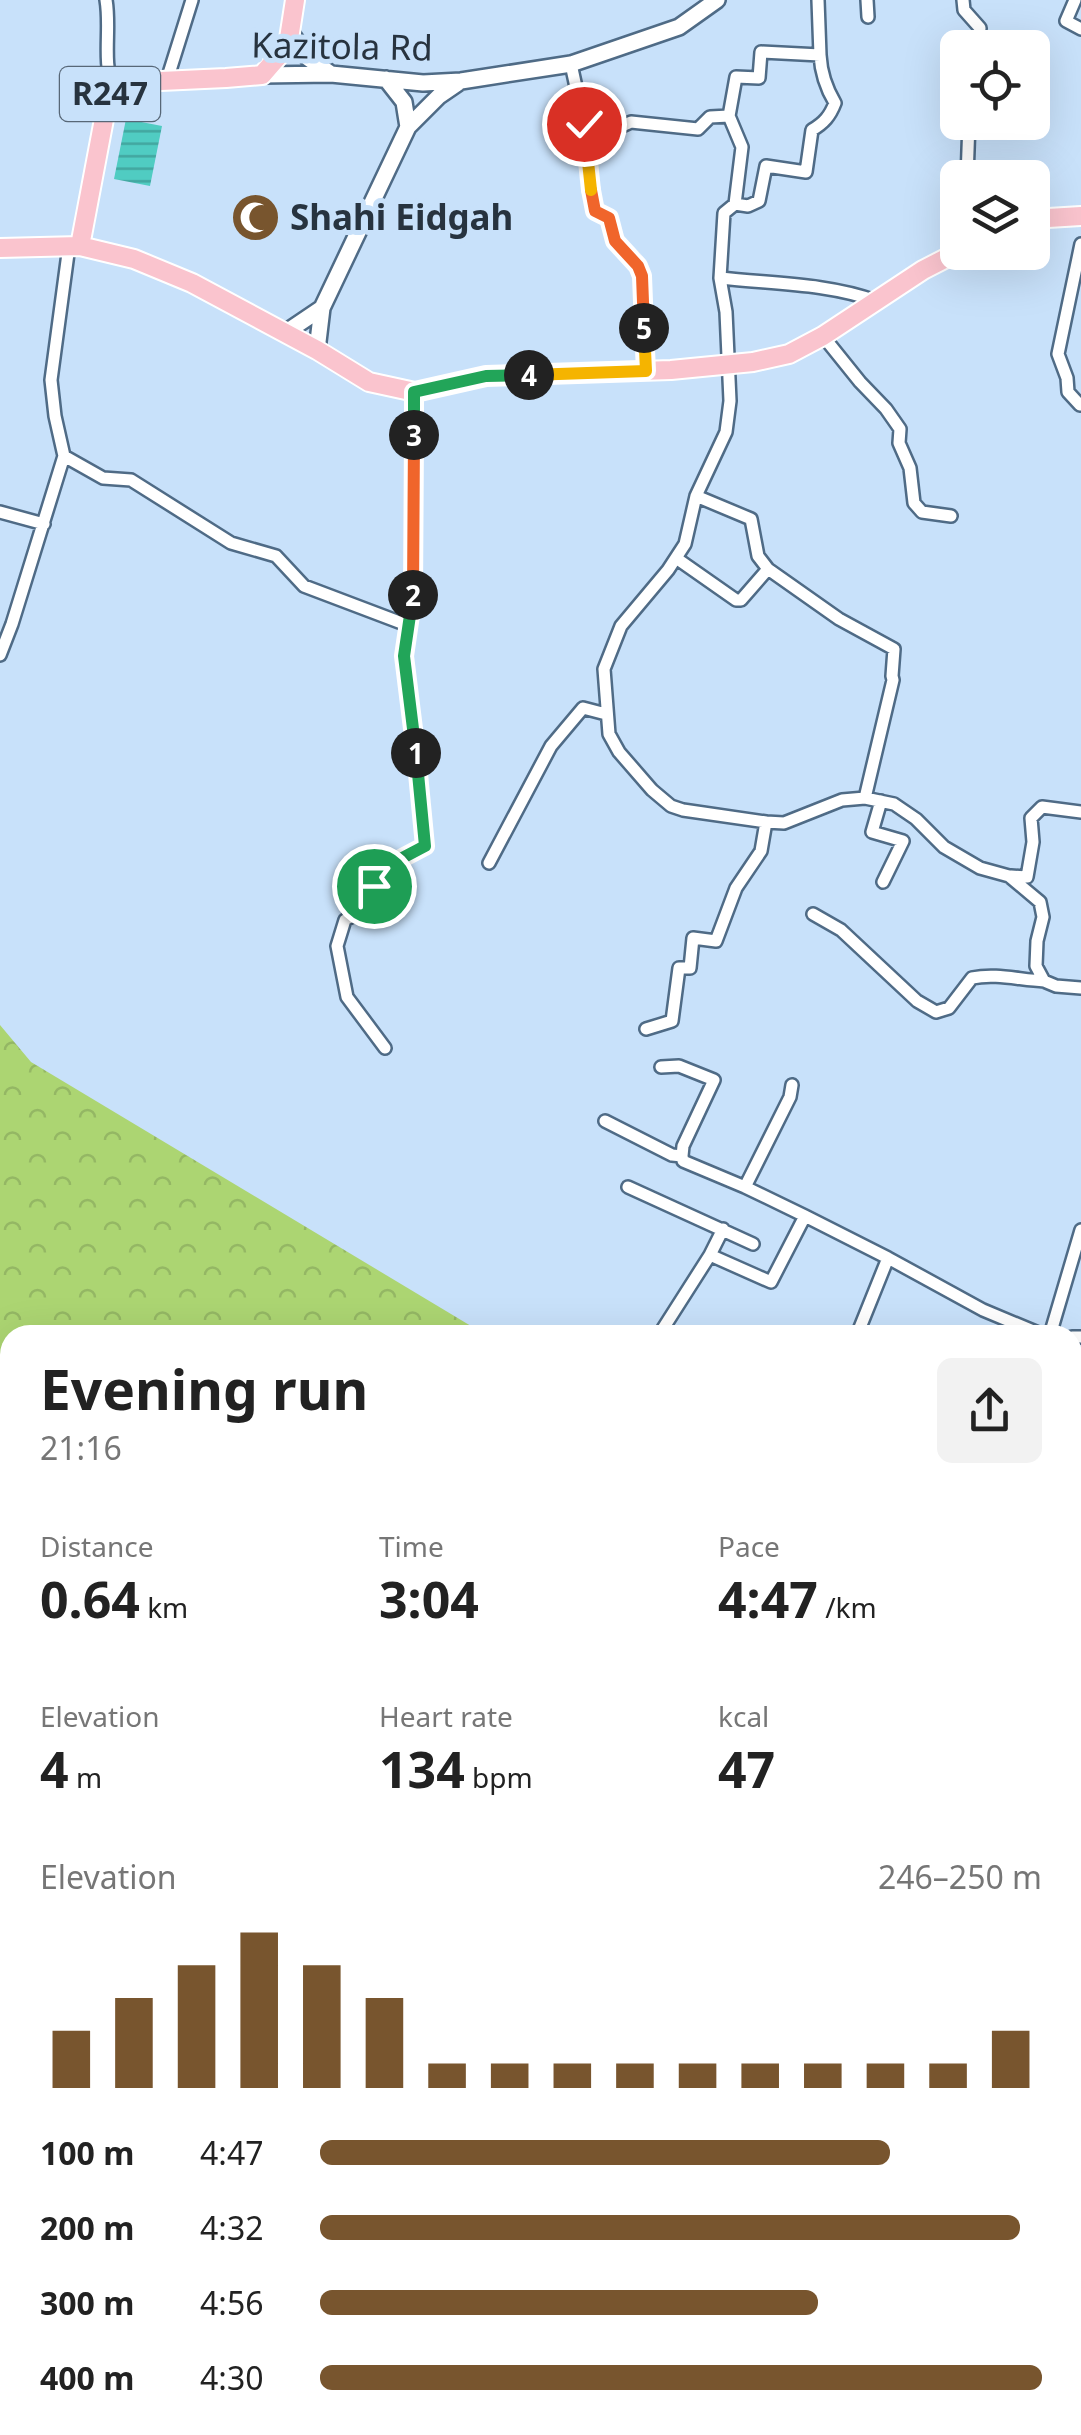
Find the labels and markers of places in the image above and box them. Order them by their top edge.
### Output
pin [542,82,627,167]
mosque icon: Shahi Eidgah [229,192,281,244]
place label: Shahi Eidgah [290,193,513,240]
pin: 5 [619,303,669,353]
pin: 4 [504,350,554,400]
pin: 3 [389,410,439,460]
pin: 2 [388,570,438,620]
pin: 1 [391,728,441,778]
pin [332,844,417,929]

